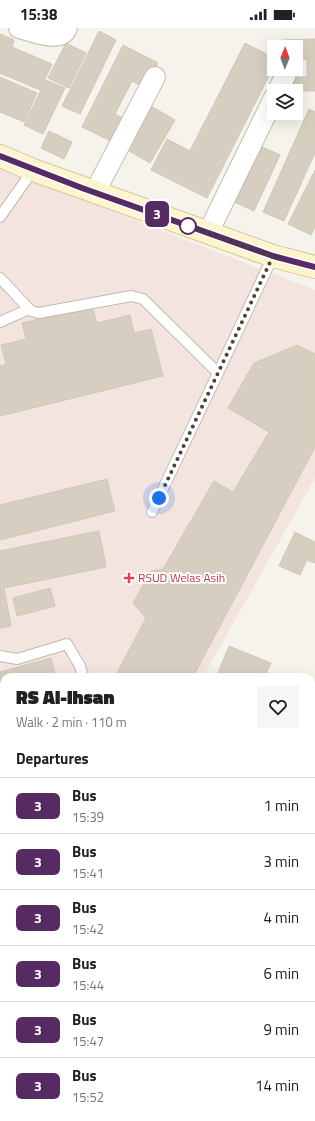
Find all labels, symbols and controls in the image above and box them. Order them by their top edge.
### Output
text: 15:38 [20,3,57,26]
north arrow [267,40,303,76]
map controls [267,40,303,120]
button: layers [267,84,303,120]
line badge: 3 [144,201,170,227]
text: 3 [153,203,161,224]
unlabelled marker [179,217,197,235]
your location [149,488,169,508]
place label: RSUD Welas Asih [138,568,225,587]
marker: RSUD Welas Asih [123,572,135,584]
text: RS Al-Ihsan [16,682,114,711]
button: heart [257,686,299,728]
text: Walk · 2 min · 110 m [16,712,127,732]
text: Departures [16,747,89,770]
text: Bus [72,784,97,807]
text: 1 min [263,794,299,817]
text: 3 [34,795,42,816]
text: 15:39 [72,807,104,827]
text: Bus [72,840,97,863]
text: 3 min [263,850,299,873]
text: 3 [34,851,42,872]
text: 15:41 [72,863,104,883]
text: Bus [72,896,97,919]
text: 4 min [263,906,299,929]
text: 3 [34,907,42,928]
text: 15:42 [72,919,104,939]
text: Bus [72,952,97,975]
text: 6 min [263,962,299,985]
text: 3 [34,963,42,984]
text: 15:44 [72,975,104,995]
text: Bus [72,1008,97,1031]
text: 9 min [263,1018,299,1041]
text: 3 [34,1019,42,1040]
text: 15:47 [72,1031,104,1051]
text: Bus [72,1064,97,1087]
text: 14 min [255,1074,299,1097]
text: 3 [34,1075,42,1096]
text: 15:52 [72,1087,104,1107]

